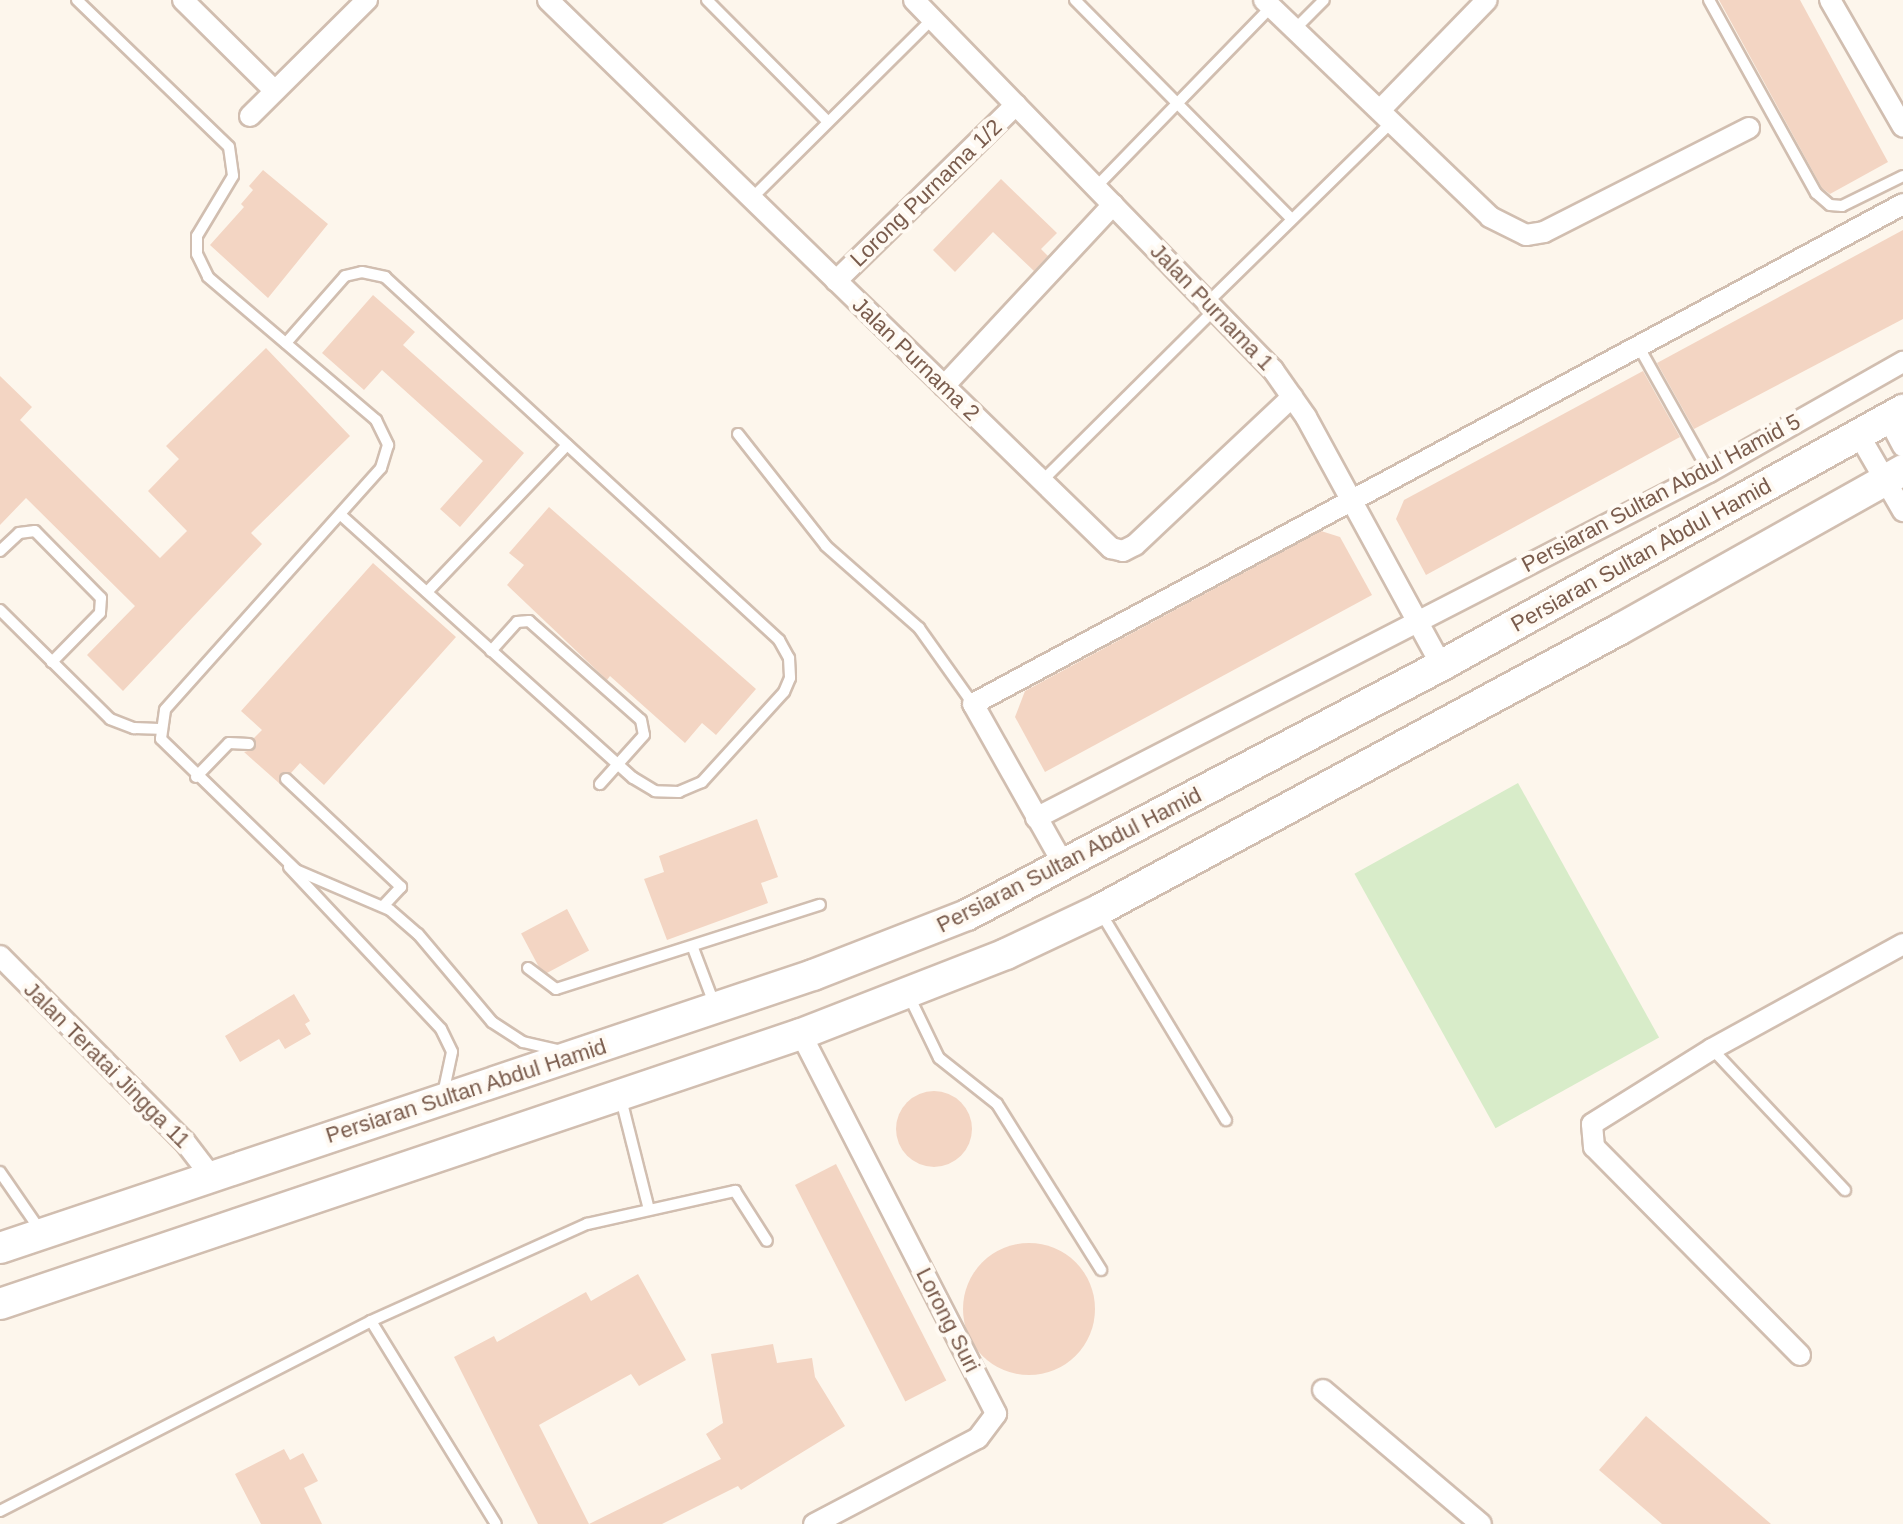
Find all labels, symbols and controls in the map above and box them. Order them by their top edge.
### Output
street label: Lorong Purnama 1/2 [845,114,1007,272]
street label: Jalan Purnama 1 [1145,238,1279,376]
street label: Jalan Purnama 2 [847,292,985,426]
street label: Persiaran Sultan Abdul Hamid 5 [1517,408,1805,578]
street label: Persiaran Sultan Abdul Hamid [1506,472,1776,638]
street label: Persiaran Sultan Abdul Hamid [932,781,1206,939]
street label: Jalan Teratai Jingga 11 [18,976,196,1154]
street label: Persiaran Sultan Abdul Hamid [322,1033,610,1149]
street label: Lorong Suri [910,1263,986,1377]

